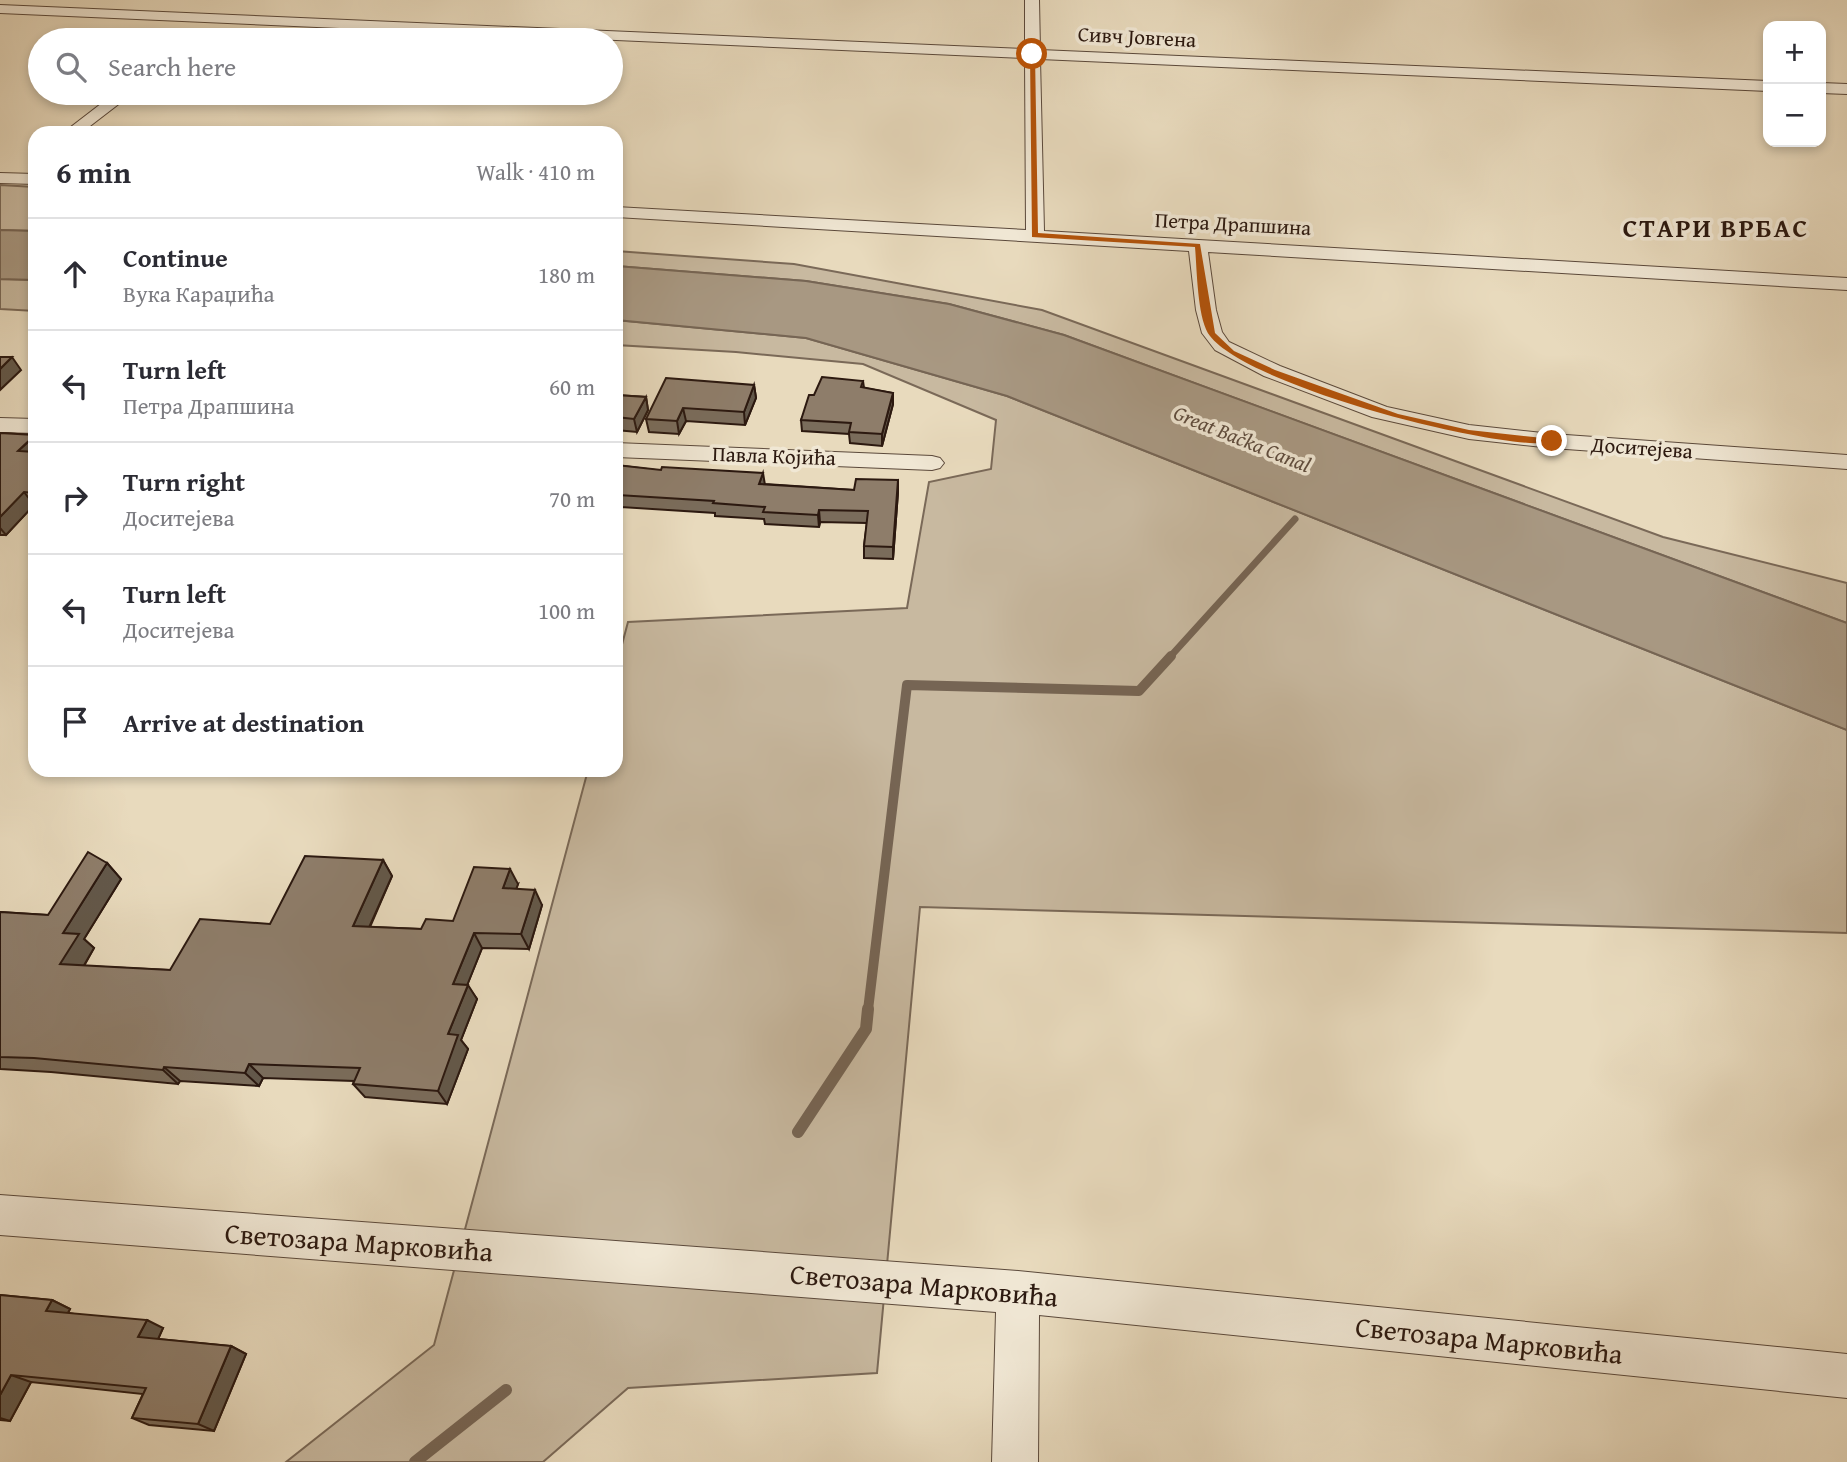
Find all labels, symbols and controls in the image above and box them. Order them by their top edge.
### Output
street label: Сивч Јовгена [1077,18,1197,55]
map controls [1763,21,1826,147]
button: + [1763,21,1826,84]
search box [28,28,623,105]
route start [1016,38,1047,69]
text: Search here [108,47,236,86]
icon: search [52,48,90,86]
button: − [1763,84,1826,147]
text: 6 min [56,150,131,194]
text: Walk · 410 m [476,155,595,188]
street label: Петра Драпшина [1154,204,1312,243]
district label: СТАРИ ВРБАС [1623,208,1809,247]
text: Continue [123,238,228,277]
icon: ahead [56,255,94,293]
text: 180 m [538,258,595,291]
text: Вука Караџића [123,277,275,310]
text: Turn left [123,350,226,389]
icon: left [56,367,94,405]
text: 60 m [549,370,595,403]
text: Петра Драпшина [123,389,295,422]
water label: Great Bačka Canal [1169,397,1315,480]
route end [1536,425,1567,456]
street label: Доситејева [1589,428,1694,467]
street label: Павла Којића [712,438,836,473]
text: Turn right [123,462,245,501]
icon: right [56,479,94,517]
text: 70 m [549,482,595,515]
text: Доситејева [123,501,234,534]
text: Turn left [123,574,226,613]
icon: left [56,591,94,629]
text: 100 m [538,594,595,627]
text: Доситејева [123,613,234,646]
icon: arrive [56,703,94,741]
text: Arrive at destination [123,703,364,742]
street label: Светозара Марковића [224,1212,495,1271]
street label: Светозара Марковића [788,1252,1060,1317]
street label: Светозара Марковића [1353,1305,1625,1374]

